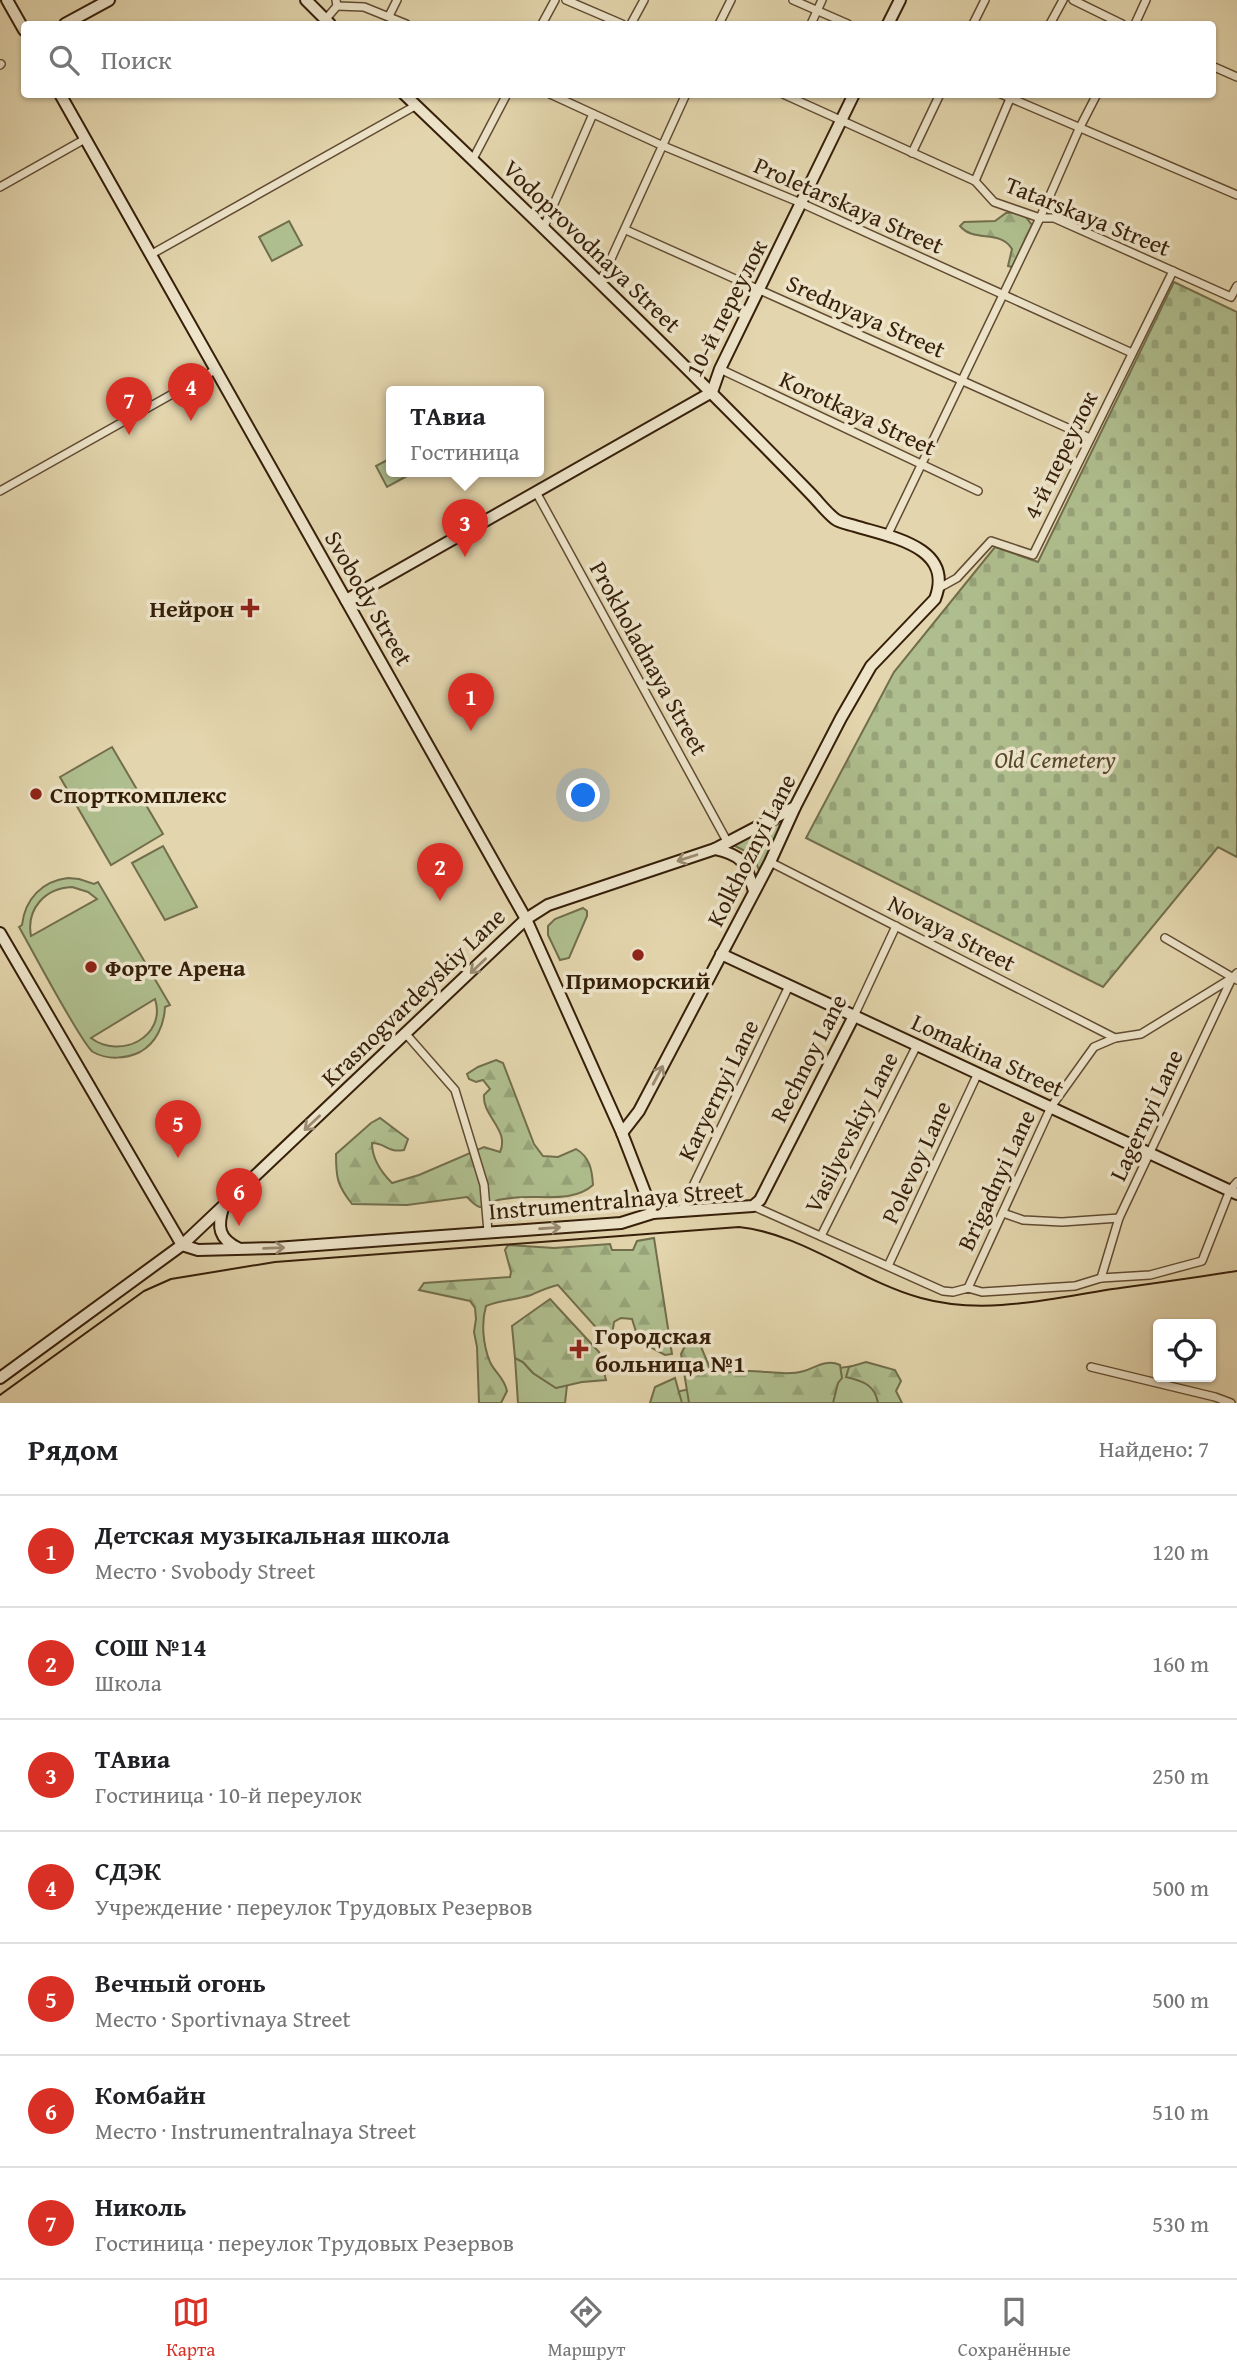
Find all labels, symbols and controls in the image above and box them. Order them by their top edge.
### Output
search box [21,21,1216,98]
text: Поиск [101,40,172,79]
icon: search [45,41,83,79]
street label: Proletarskaya Street [749,147,950,263]
street label: Vodoprovodnaya Street [495,151,689,341]
street label: Tatarskaya Street [1000,167,1176,265]
street label: 10-й переулок [676,233,776,383]
street label: Srednyaya Street [781,265,952,367]
street label: Korotkaya Street [774,361,943,465]
pin: 4 [168,363,214,421]
pin: 7 [106,377,152,435]
street label: 4-й переулок [1014,385,1106,525]
popup [386,386,544,477]
text: ТАвиа [411,396,486,435]
text: Гостиница [411,435,519,468]
pin: 3 [442,499,488,557]
street label: Svobody Street [316,524,422,673]
street label: Prokholadnaya Street [581,555,717,762]
place label: Нейрон [149,591,234,626]
marker: Нейрон [240,598,260,618]
pin: 1 [448,673,494,731]
park label: Old Cemetery [994,742,1116,777]
street label: Kolkhoznyi Lane [698,768,804,932]
place label: Спорткомплекс [50,777,227,812]
your location [566,778,600,812]
marker: Спорткомплекс [28,786,44,802]
pin: 2 [417,843,463,901]
one-way arrow [676,852,698,865]
street label: Novaya Street [882,886,1022,980]
street label: Krasnogvardeyskiy Lane [313,900,513,1094]
marker: Приморский [630,947,646,963]
place label: Форте Арена [105,950,246,985]
one-way arrow [469,958,486,975]
marker: Форте Арена [83,959,99,975]
place label: Приморский [566,963,710,998]
street label: Rechnoy Lane [761,988,855,1128]
street label: Lomakina Street [906,1004,1070,1106]
street label: Karyernyi Lane [669,1013,767,1167]
street label: Lagernyi Lane [1100,1044,1192,1186]
street label: Vasilyevskiy Lane [795,1045,907,1219]
one-way arrow [651,1065,665,1086]
street label: Polevoy Lane [872,1095,960,1229]
pin: 5 [155,1100,201,1158]
street label: Brigadnyi Lane [948,1104,1044,1256]
one-way arrow [304,1114,321,1131]
pin: 6 [216,1168,262,1226]
street label: Instrumentralnaya Street [487,1171,746,1229]
one-way arrow [538,1222,561,1235]
one-way arrow [262,1242,285,1255]
place label: Городская больница №1 [595,1318,746,1381]
map controls [1153,1319,1216,1382]
button: locate [1153,1319,1216,1382]
marker: Городская больница №1 [569,1339,589,1359]
text: Рядом [28,1427,119,1471]
text: Найдено: 7 [1099,1432,1209,1465]
text: Детская музыкальная школа [95,1515,450,1554]
text: 1 [45,1535,57,1568]
text: 120 m [1152,1535,1209,1568]
text: Место · Svobody Street [95,1554,315,1587]
text: СОШ №14 [95,1627,207,1666]
text: 2 [45,1647,57,1680]
text: 160 m [1152,1647,1209,1680]
text: Школа [95,1666,162,1699]
text: ТАвиа [95,1739,170,1778]
text: 3 [45,1759,57,1792]
text: 250 m [1152,1759,1209,1792]
text: Гостиница · 10-й переулок [95,1778,362,1811]
text: СДЭК [95,1851,161,1890]
text: 4 [45,1871,57,1904]
text: 500 m [1152,1871,1209,1904]
text: Учреждение · переулок Трудовых Резервов [95,1890,532,1923]
text: Вечный огонь [95,1963,266,2002]
text: 5 [45,1983,57,2016]
text: 500 m [1152,1983,1209,2016]
text: Место · Sportivnaya Street [95,2002,351,2035]
text: Комбайн [95,2075,206,2114]
text: 6 [45,2095,57,2128]
text: 510 m [1152,2095,1209,2128]
text: Место · Instrumentralnaya Street [95,2114,416,2147]
text: Николь [95,2187,187,2226]
text: 7 [45,2207,57,2240]
text: 530 m [1152,2207,1209,2240]
text: Гостиница · переулок Трудовых Резервов [95,2226,514,2259]
tab: Карта [166,2293,215,2363]
tab: Маршрут [548,2293,625,2363]
tab: Сохранённые [958,2293,1071,2363]

